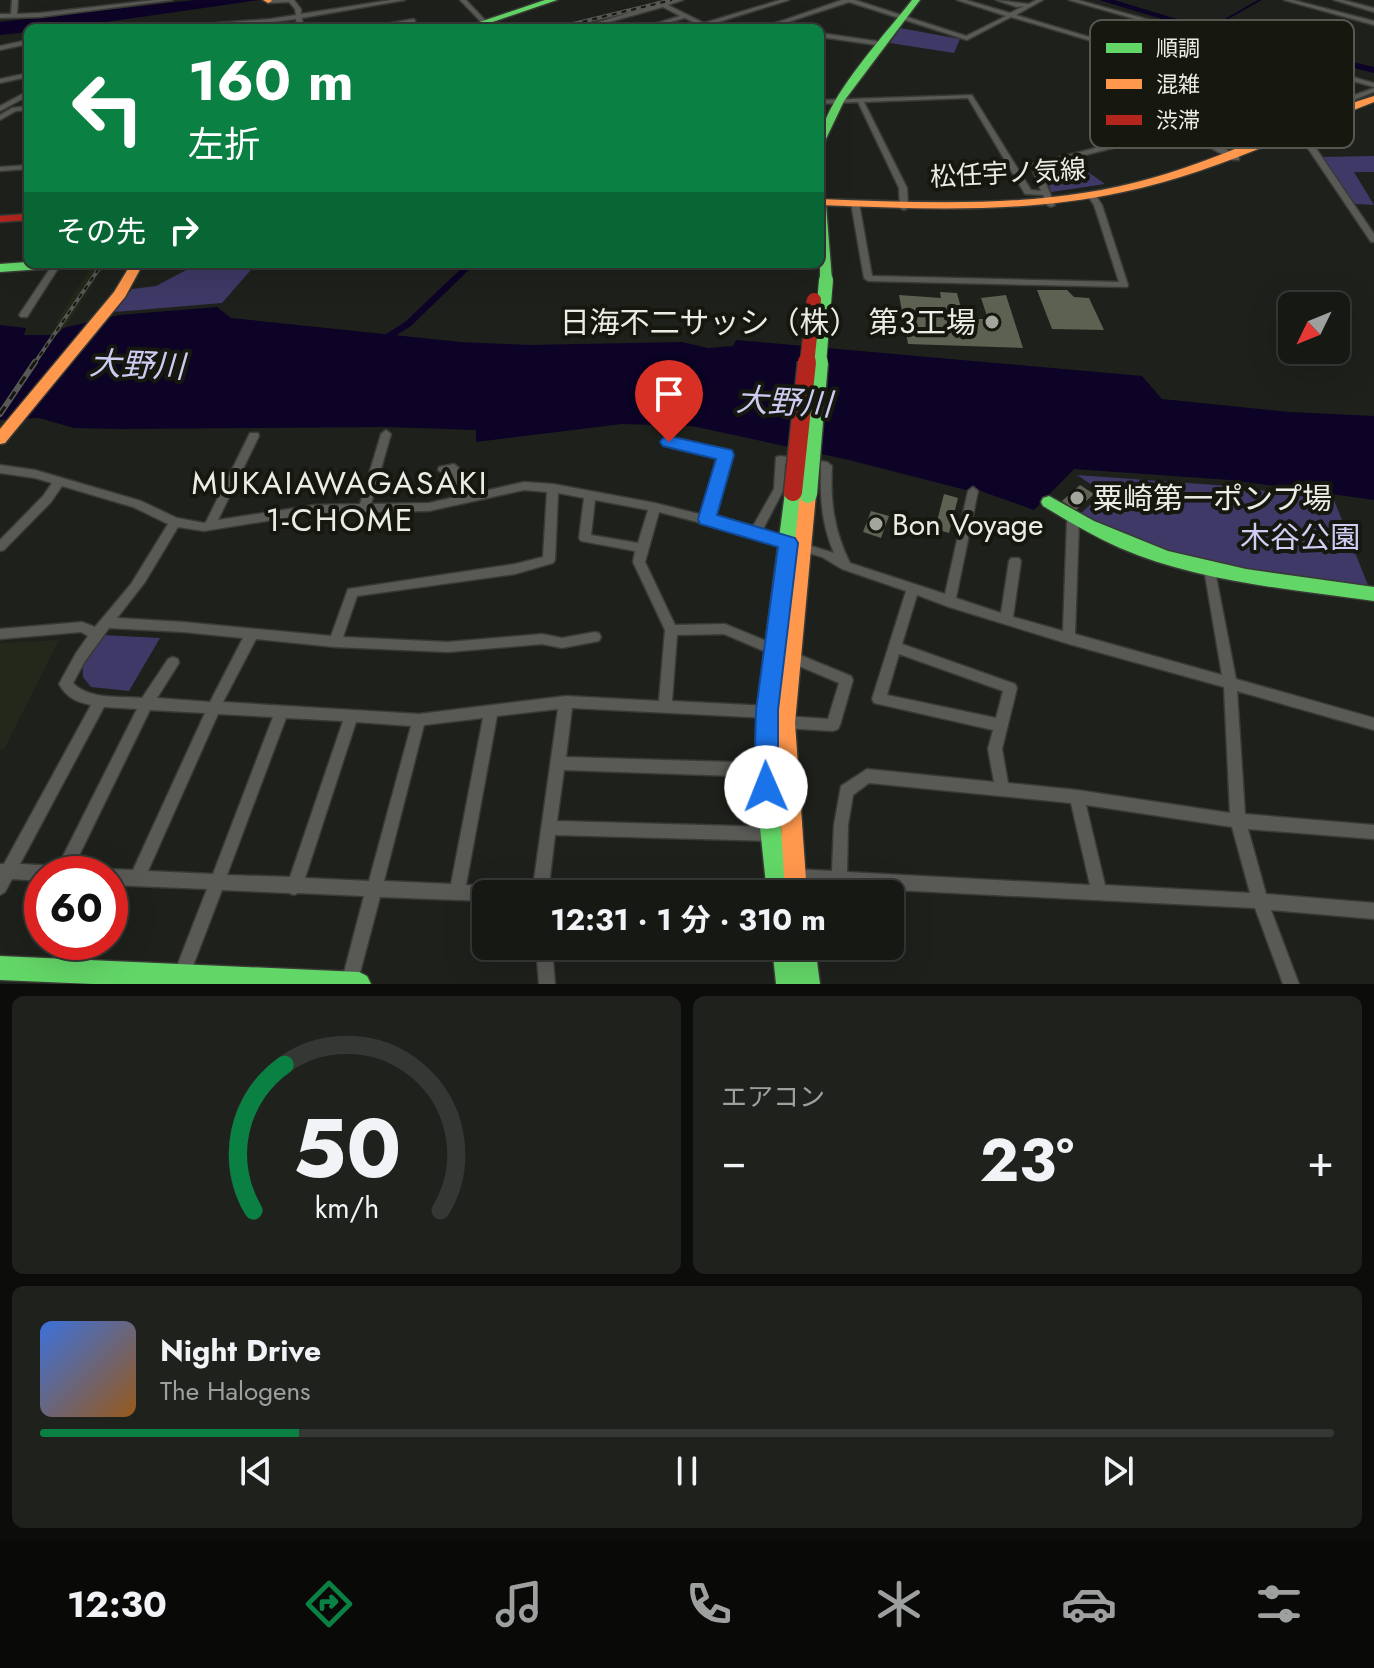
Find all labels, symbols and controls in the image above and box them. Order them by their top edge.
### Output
legend [1090,20,1354,148]
text: 順調 [1156,32,1200,64]
text: 160 m [188,40,354,121]
icon: left [56,56,160,160]
text: 混雑 [1156,68,1200,100]
text: 渋滞 [1156,104,1200,136]
text: 左折 [188,118,260,170]
street label: 松任宇ノ気線 [929,150,1087,196]
icon: right [162,208,206,252]
text: その先 [56,210,146,253]
north arrow [1278,292,1350,364]
map controls [1278,292,1350,364]
place label: 日海不二サッシ（株） 第３工場 [560,301,976,344]
marker: 日海不二サッシ（株） 第３工場 [983,313,1001,331]
water label: 大野川 [88,340,189,390]
pin [635,360,703,442]
icon: arrive [647,372,691,416]
water label: 大野川 [735,377,836,428]
district label: MUKAIAWAGASAKI 1-CHOME [191,460,489,543]
place label: 粟崎第一ポンプ場 [1093,477,1332,520]
marker: 粟崎第一ポンプ場 [1068,489,1086,507]
place label: Bon Voyage [892,503,1043,546]
marker: Bon Voyage [867,515,885,533]
park label: 木谷公園 [1240,516,1360,559]
position arrow [724,745,808,829]
speed limit sign: 60 [24,856,128,960]
text: 12:31 · 1 分 · 310 m [550,898,826,941]
text: エアコン [721,1078,825,1116]
text: 50 [292,1088,401,1208]
text: 23° [980,1117,1074,1204]
text: − [721,1129,747,1193]
text: + [1307,1129,1334,1193]
text: km/h [314,1187,379,1229]
text: Night Drive [160,1329,321,1372]
text: The Halogens [160,1372,311,1410]
icon: previous [234,1449,278,1493]
icon: pause [665,1449,709,1493]
icon: next [1096,1449,1140,1493]
icon: directions [301,1576,357,1632]
icon: music [491,1576,547,1632]
icon: phone [681,1576,737,1632]
icon: climate [871,1576,927,1632]
icon: car [1061,1576,1117,1632]
icon: filters [1251,1576,1307,1632]
text: 12:30 [67,1578,167,1630]

